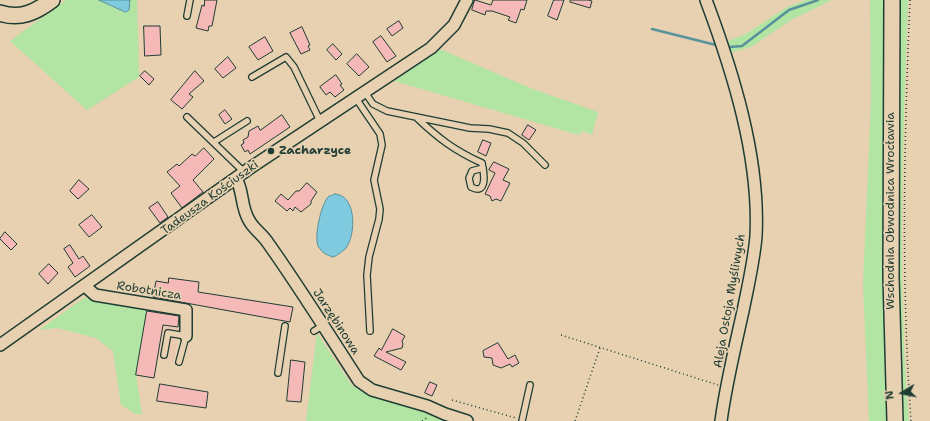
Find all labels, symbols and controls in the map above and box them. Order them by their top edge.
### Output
street label: Wschodnia Obwodnica Wrocławia [884,112,898,310]
place label: Zacharzyce [279,144,351,158]
marker: Zacharzyce [266,146,276,156]
street label: Tadeusza Kościuszki [158,158,262,238]
street label: Aleja Ostoja Myśliwych [711,233,749,369]
street label: Robotnicza [116,279,182,303]
street label: Jarzębinowa [309,286,363,358]
north arrow [882,373,922,413]
text: N [882,390,898,401]

